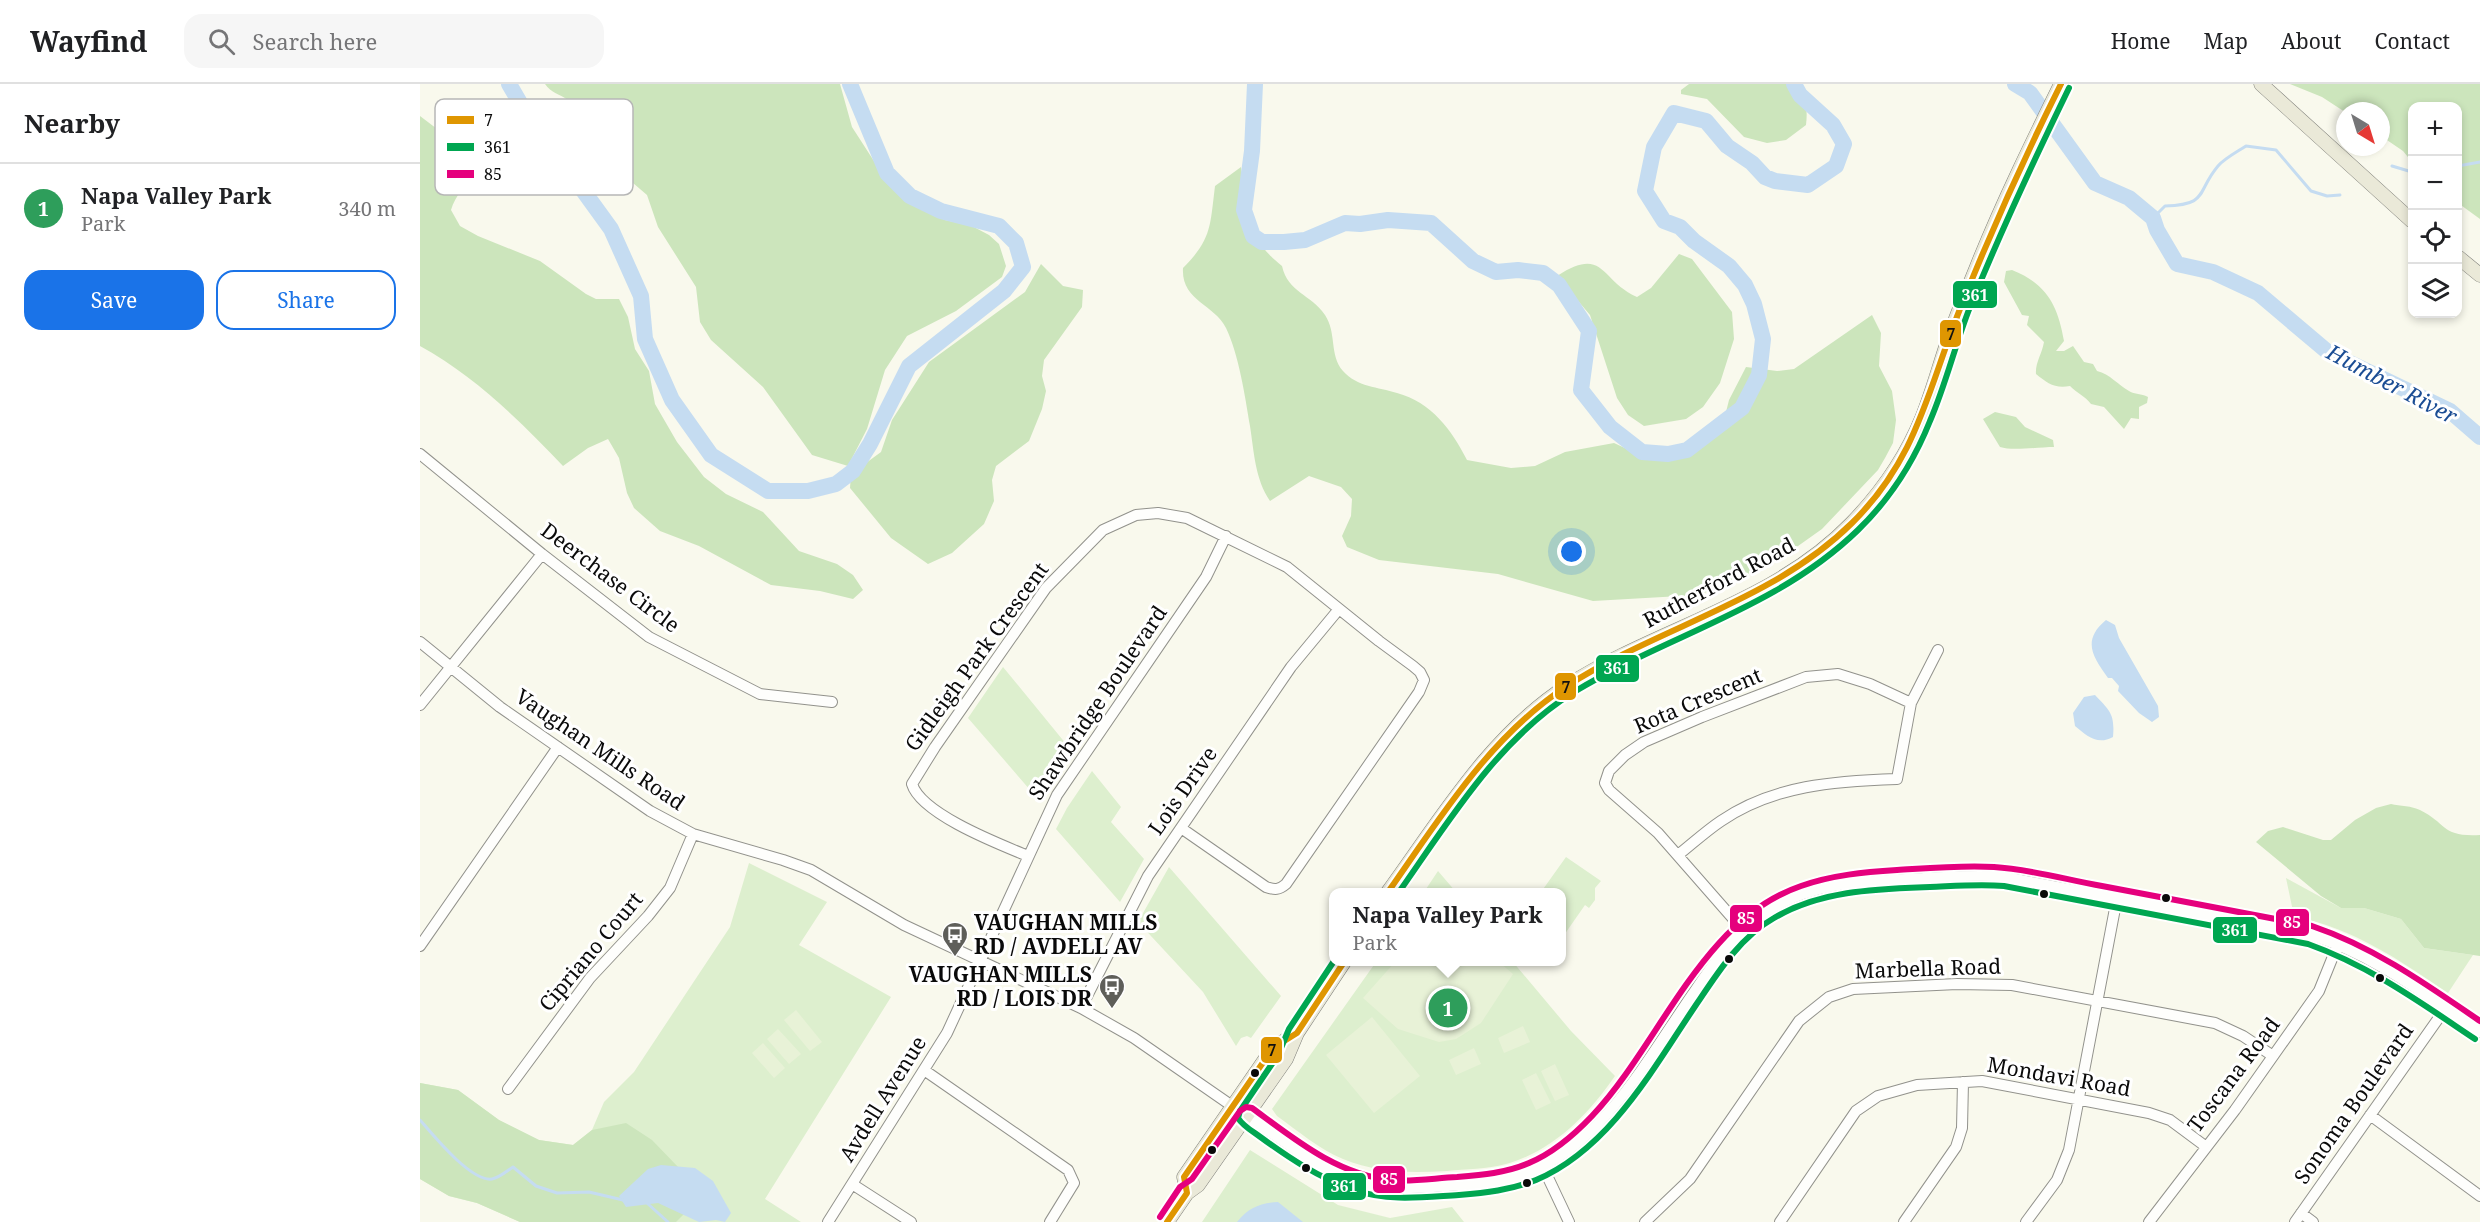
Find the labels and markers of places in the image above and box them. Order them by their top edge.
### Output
unlabelled marker [2038,888,2050,900]
unlabelled marker [2160,892,2172,904]
place label: VAUGHAN MILLS RD / AVDELL AV [974,908,1157,960]
bus stop icon: VAUGHAN MILLS RD / AVDELL AV [940,920,970,958]
unlabelled marker [1723,953,1735,965]
place label: VAUGHAN MILLS RD / LOIS DR [909,960,1093,1012]
bus stop icon: VAUGHAN MILLS RD / LOIS DR [1097,972,1127,1010]
unlabelled marker [2374,972,2386,984]
pin: 1 [1428,986,1468,1030]
unlabelled marker [1249,1067,1261,1079]
unlabelled marker [1206,1144,1218,1156]
unlabelled marker [1300,1162,1312,1174]
unlabelled marker [1521,1177,1533,1189]

